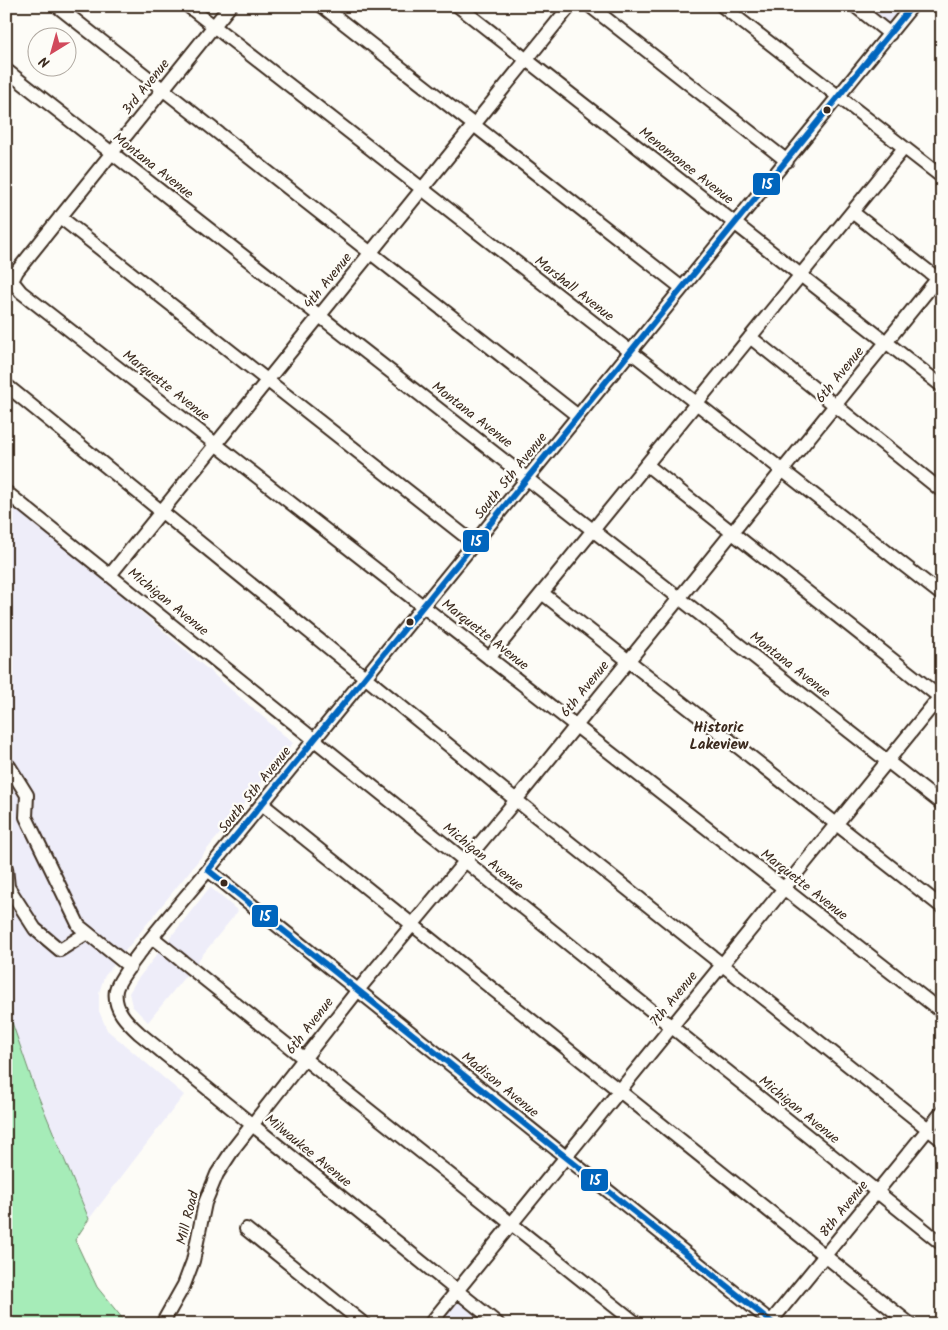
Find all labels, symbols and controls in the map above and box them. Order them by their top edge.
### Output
north arrow [28,28,78,78]
text: N [35,50,55,73]
street label: 3rd Avenue [117,54,176,120]
unlabelled marker [822,105,832,115]
street label: Menomonee Avenue [634,122,739,211]
street label: Montana Avenue [108,127,199,205]
line badge: 15 [752,172,781,196]
text: 15 [761,174,775,196]
street label: 4th Avenue [298,247,358,314]
street label: Marshall Avenue [529,251,619,328]
street label: 6th Avenue [810,341,870,408]
street label: Marquette Avenue [118,345,215,428]
street label: Montana Avenue [427,376,518,454]
street label: South 5th Avenue [469,427,553,524]
line badge: 15 [462,529,490,553]
text: 15 [470,531,484,553]
street label: Michigan Avenue [123,562,214,642]
street label: Marquette Avenue [437,594,534,677]
unlabelled marker [405,617,415,627]
street label: Montana Avenue [745,626,836,704]
street label: 6th Avenue [555,655,615,722]
district label: Historic Lakeview [690,716,749,757]
street label: South 5th Avenue [213,741,297,838]
street label: Michigan Avenue [438,817,529,897]
street label: Marquette Avenue [756,844,853,927]
unlabelled marker [219,878,229,888]
line badge: 15 [251,904,279,928]
text: 15 [259,906,273,928]
street label: 7th Avenue [645,966,704,1032]
street label: 6th Avenue [281,992,340,1059]
street label: Madison Avenue [456,1047,544,1124]
street label: Michigan Avenue [754,1070,845,1150]
street label: Milwaukee Avenue [260,1109,357,1194]
line badge: 15 [580,1168,609,1192]
text: 15 [589,1170,603,1192]
street label: 8th Avenue [814,1175,874,1242]
street label: Mill Road [171,1188,206,1247]

